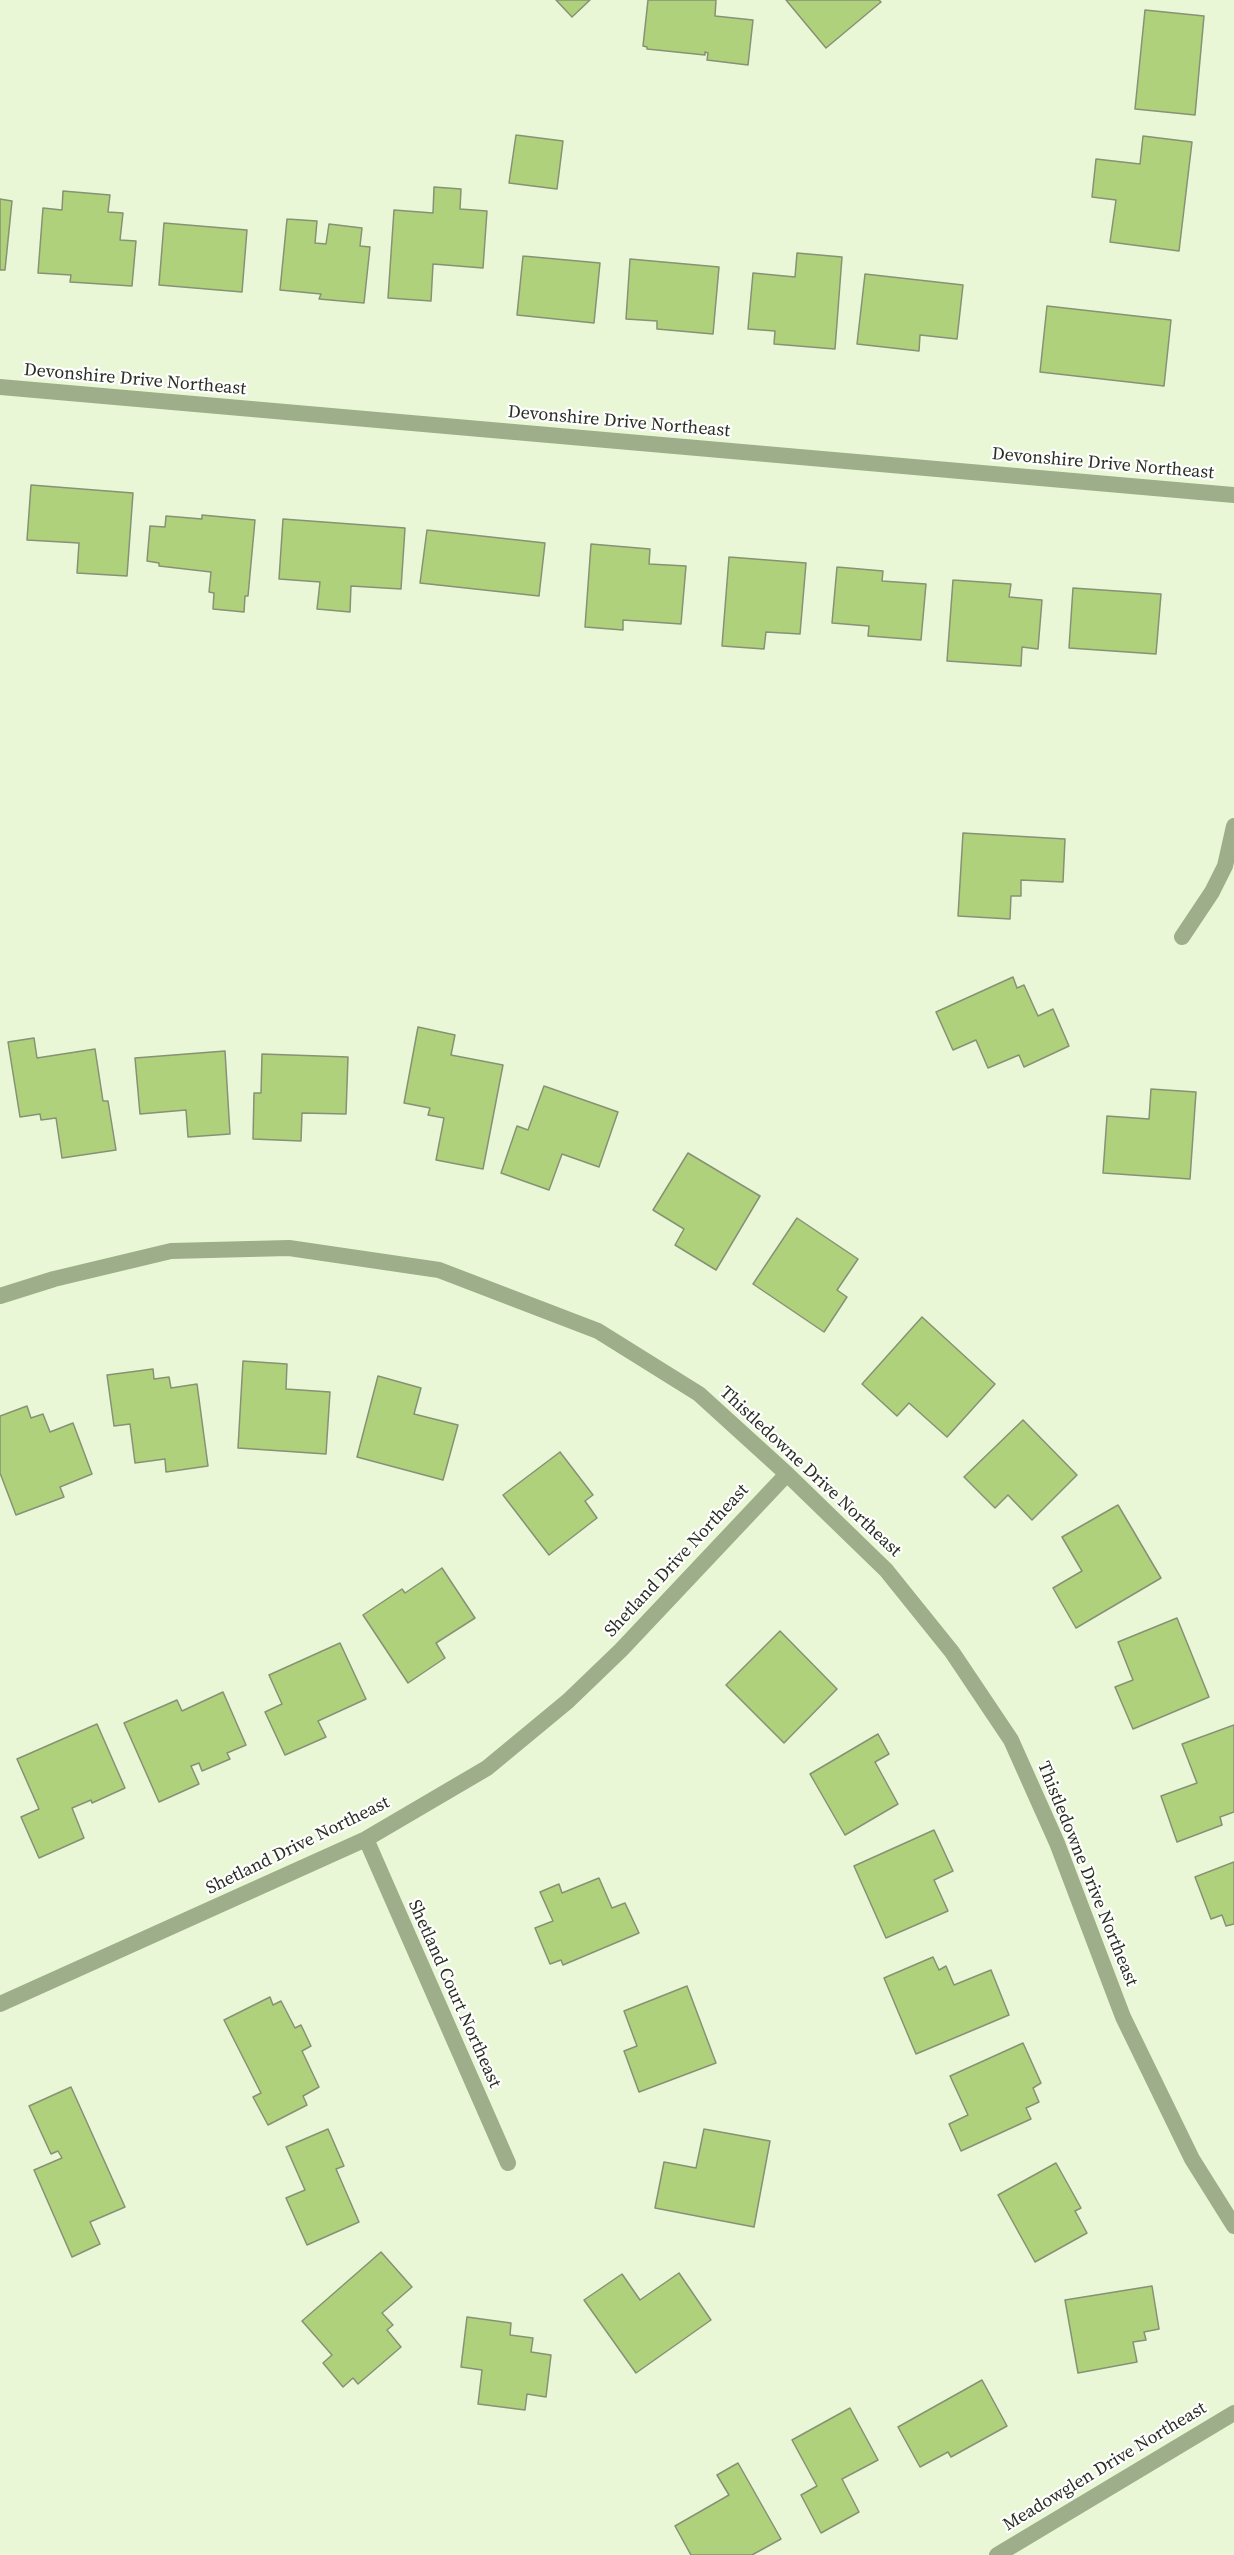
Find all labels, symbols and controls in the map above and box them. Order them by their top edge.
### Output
street label: Devonshire Drive Northeast [23,360,247,400]
street label: Devonshire Drive Northeast [507,402,731,442]
street label: Devonshire Drive Northeast [991,444,1215,484]
street label: Thistledowne Drive Northeast [715,1382,905,1562]
street label: Shetland Drive Northeast [600,1480,754,1642]
street label: Thistledowne Drive Northeast [1032,1759,1142,1989]
street label: Shetland Drive Northeast [203,1792,393,1900]
street label: Shetland Court Northeast [403,1897,505,2091]
street label: Meadowglen Drive Northeast [999,2398,1211,2536]

